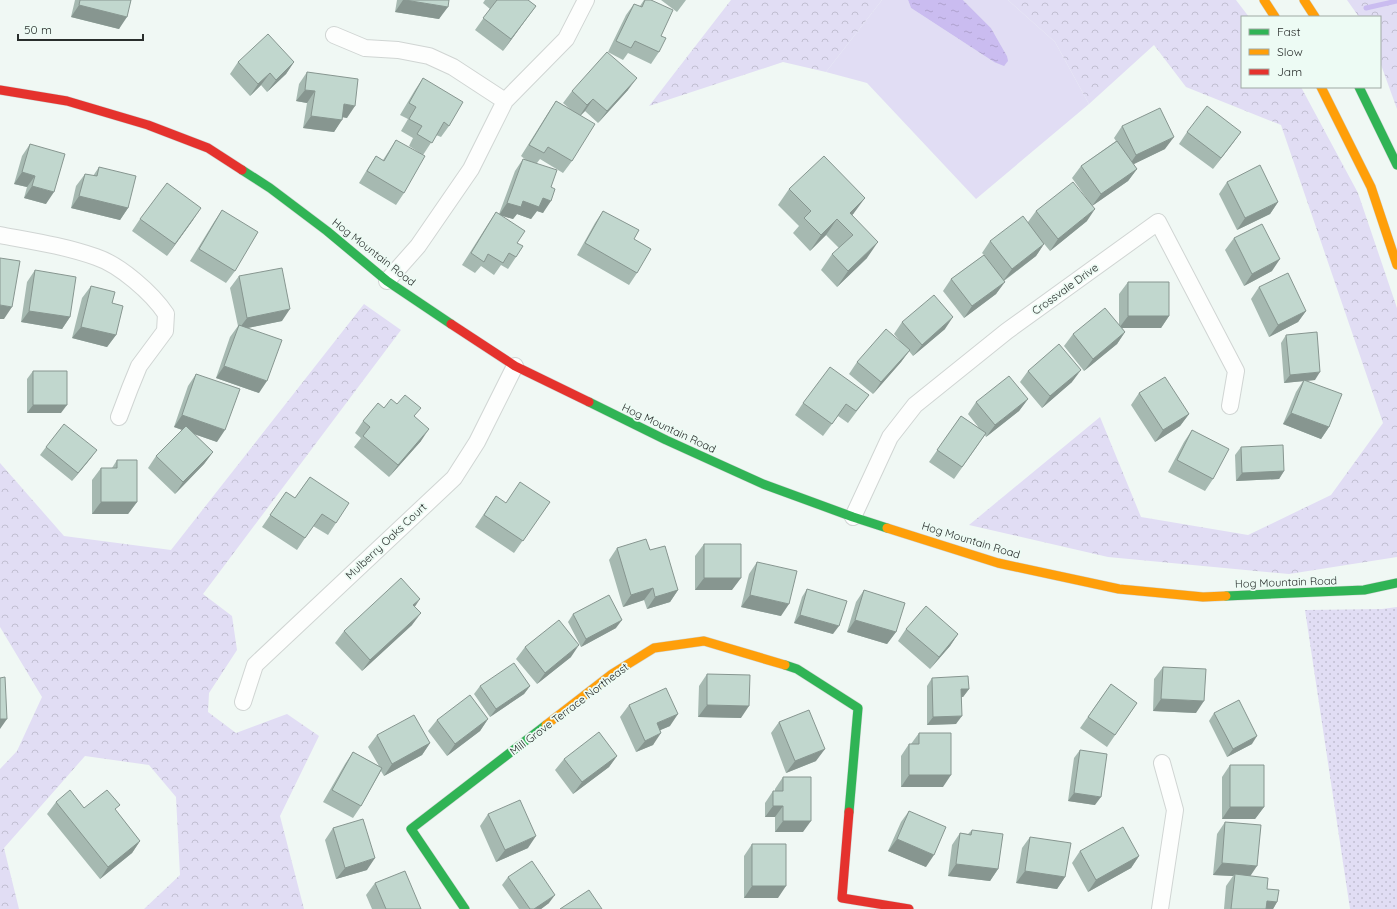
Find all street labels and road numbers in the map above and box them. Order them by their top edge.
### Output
street label: Hog Mountain Road [329,215,419,289]
street label: Crossvale Drive [1029,260,1101,318]
street label: Hog Mountain Road [620,400,718,456]
street label: Mulberry Oaks Court [343,500,430,582]
street label: Hog Mountain Road [920,518,1022,562]
street label: Hog Mountain Road [1235,573,1337,591]
street label: Mill Grove Terrace Northeast [507,660,631,758]

